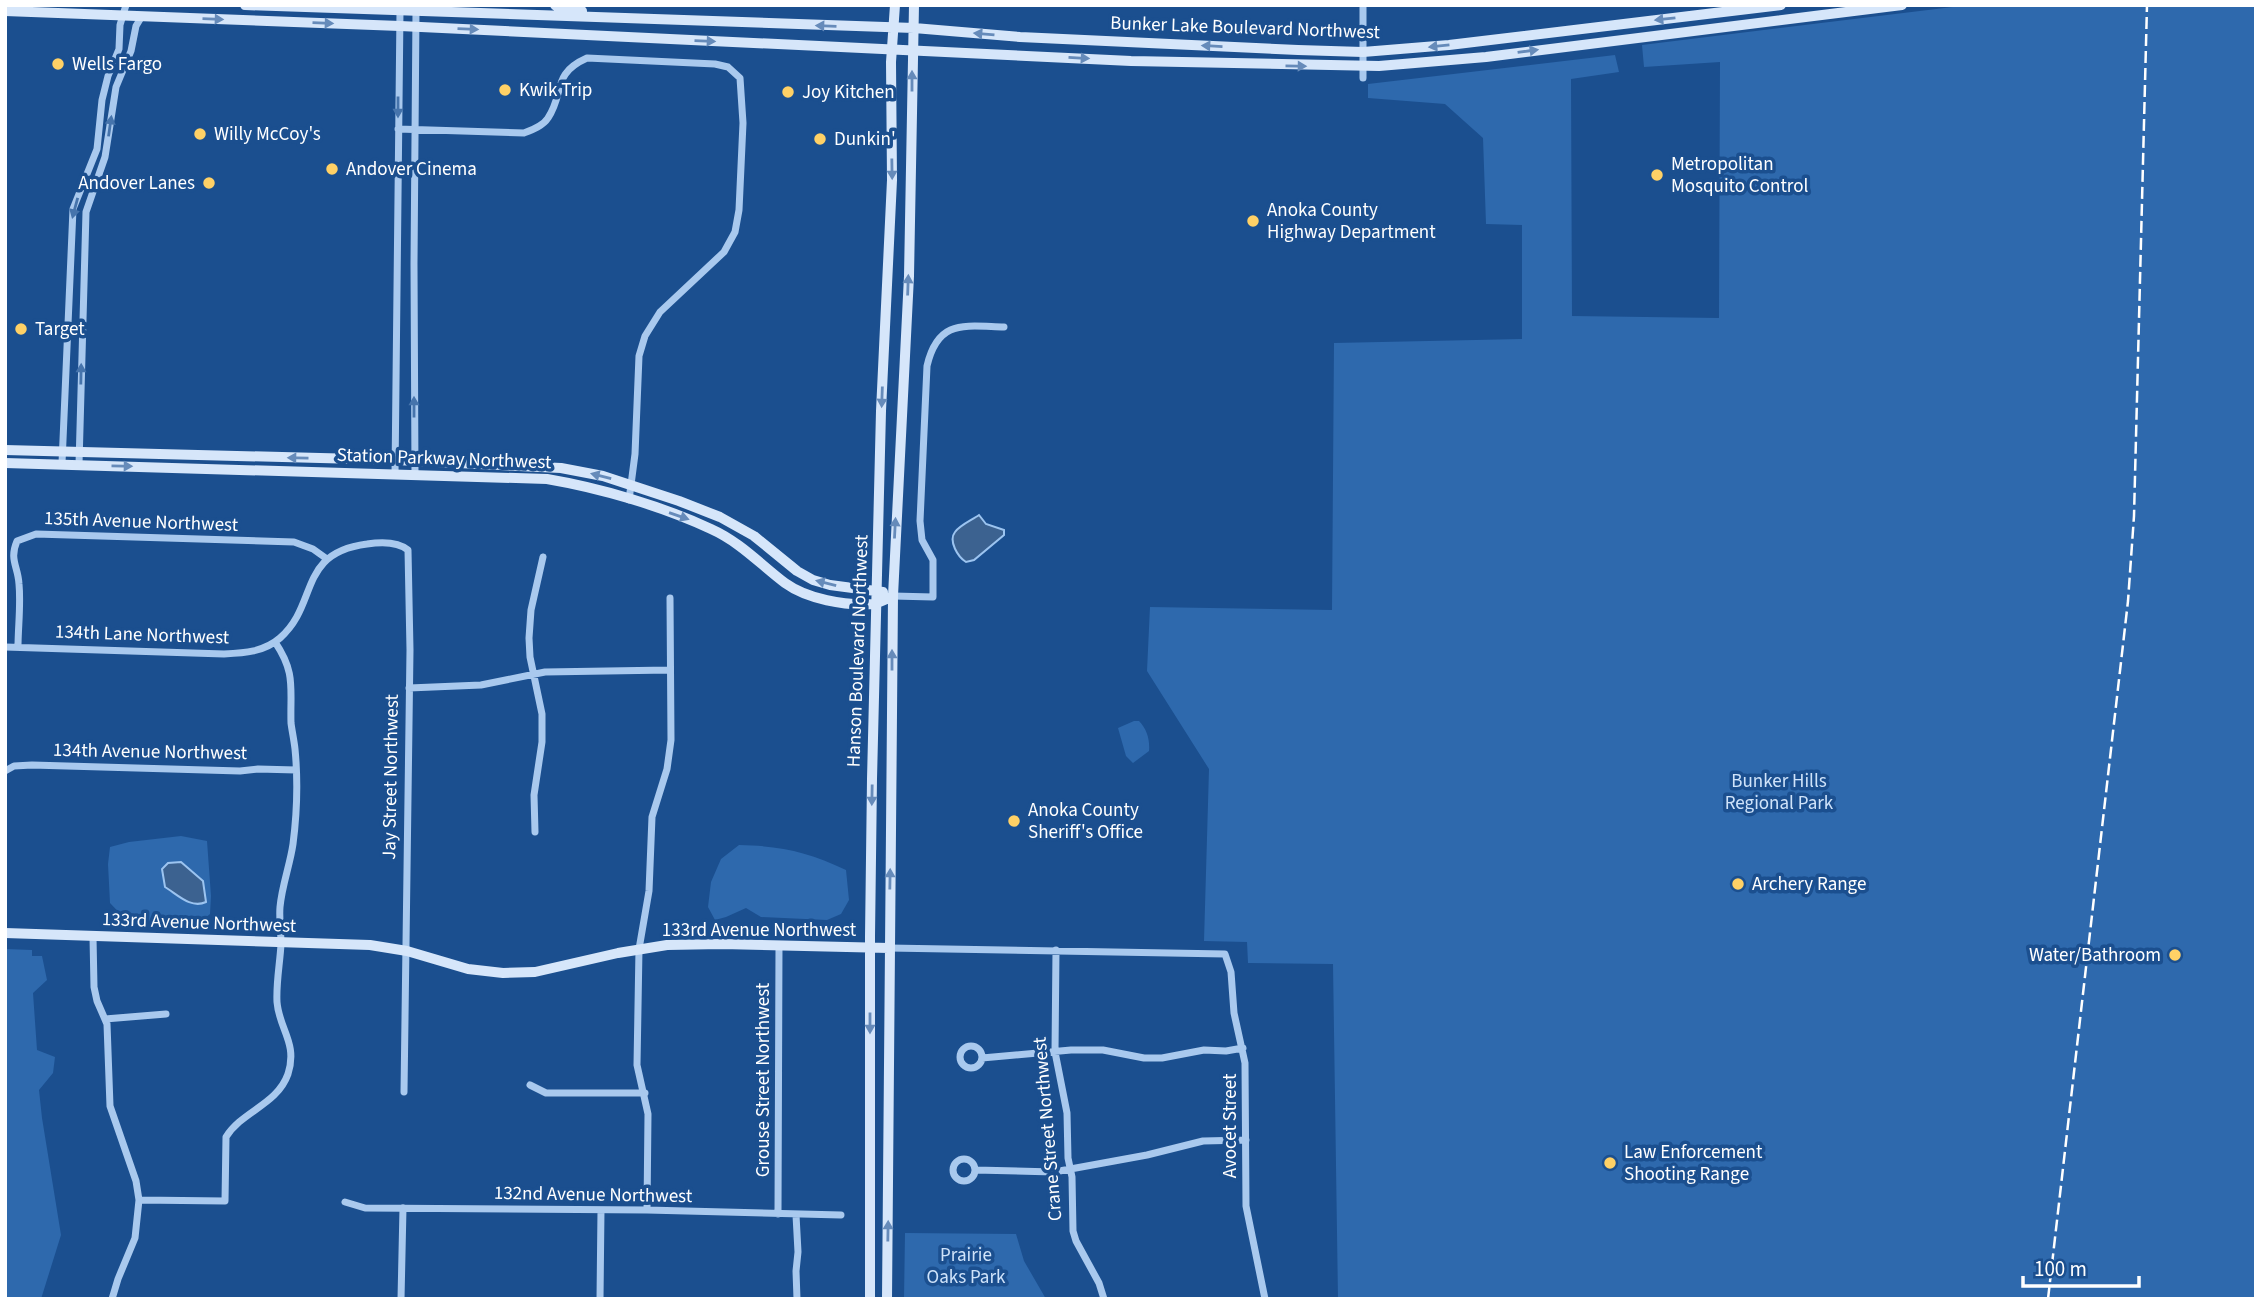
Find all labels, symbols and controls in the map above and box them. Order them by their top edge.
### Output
street label: Bunker Lake Boulevard Northwest [1110,10,1381,46]
one-way arrow [203,13,225,24]
one-way arrow [1654,14,1676,25]
one-way arrow [312,17,334,28]
one-way arrow [815,20,837,31]
one-way arrow [457,23,479,34]
one-way arrow [973,28,995,39]
one-way arrow [694,35,716,47]
one-way arrow [1200,40,1222,51]
one-way arrow [1428,41,1450,52]
one-way arrow [1517,46,1539,57]
place label: Wells Fargo [72,51,162,78]
one-way arrow [1068,53,1090,64]
marker: Wells Fargo [50,56,66,72]
one-way arrow [1285,60,1307,71]
one-way arrow [906,69,918,91]
place label: Kwik Trip [519,77,592,104]
place label: Joy Kitchen [802,79,895,106]
marker: Kwik Trip [497,82,513,98]
marker: Joy Kitchen [780,84,796,100]
one-way arrow [392,96,404,118]
one-way arrow [104,115,115,137]
place label: Willy McCoy's [214,121,321,148]
marker: Willy McCoy's [192,126,208,142]
place label: Dunkin' [834,126,896,153]
marker: Dunkin' [812,131,828,147]
place label: Metropolitan Mosquito Control [1671,151,1809,200]
place label: Andover Cinema [346,156,477,183]
one-way arrow [886,159,898,181]
marker: Andover Cinema [324,161,340,177]
marker: Metropolitan Mosquito Control [1649,167,1665,183]
place label: Andover Lanes [78,170,195,197]
marker: Andover Lanes [201,175,217,191]
place label: Anoka County Highway Department [1267,197,1436,246]
one-way arrow [69,198,80,220]
marker: Anoka County Highway Department [1245,213,1261,229]
one-way arrow [903,274,914,296]
place label: Target [35,316,85,343]
marker: Target [13,321,29,337]
one-way arrow [75,363,87,385]
one-way arrow [876,386,887,408]
one-way arrow [408,396,420,418]
street label: Station Parkway Northwest [336,442,552,476]
one-way arrow [287,452,309,464]
one-way arrow [112,461,134,472]
one-way arrow [590,470,612,481]
street label: 135th Avenue Northwest [43,505,239,539]
one-way arrow [668,511,689,522]
one-way arrow [889,517,900,539]
street label: Hanson Boulevard Northwest [840,534,876,768]
one-way arrow [815,577,837,588]
street label: 134th Lane Northwest [54,618,230,652]
one-way arrow [886,648,898,670]
street label: Jay Street Northwest [376,693,406,860]
street label: 134th Avenue Northwest [53,737,248,767]
park label: Bunker Hills Regional Park [1725,768,1834,817]
one-way arrow [866,785,878,807]
place label: Anoka County Sheriff's Office [1028,797,1143,846]
marker: Anoka County Sheriff's Office [1006,813,1022,829]
one-way arrow [884,868,896,890]
place label: Archery Range [1752,871,1866,898]
marker: Archery Range [1730,876,1746,892]
street label: 133rd Avenue Northwest [101,906,297,940]
street label: 133rd Avenue Northwest [662,917,857,944]
place label: Water/Bathroom [2029,942,2161,969]
marker: Water/Bathroom [2167,947,2183,963]
street label: Grouse Street Northwest [750,982,777,1177]
one-way arrow [864,1012,876,1034]
street label: Crane Street Northwest [1026,1035,1069,1222]
street label: Avocet Street [1217,1073,1244,1178]
place label: Law Enforcement Shooting Range [1624,1139,1763,1188]
marker: Law Enforcement Shooting Range [1602,1155,1618,1171]
street label: 132nd Avenue Northwest [494,1180,693,1210]
one-way arrow [882,1219,894,1241]
park label: Prairie Oaks Park [927,1242,1006,1291]
scale bar [2023,1244,2138,1288]
text: 100 m [2034,1254,2087,1284]

